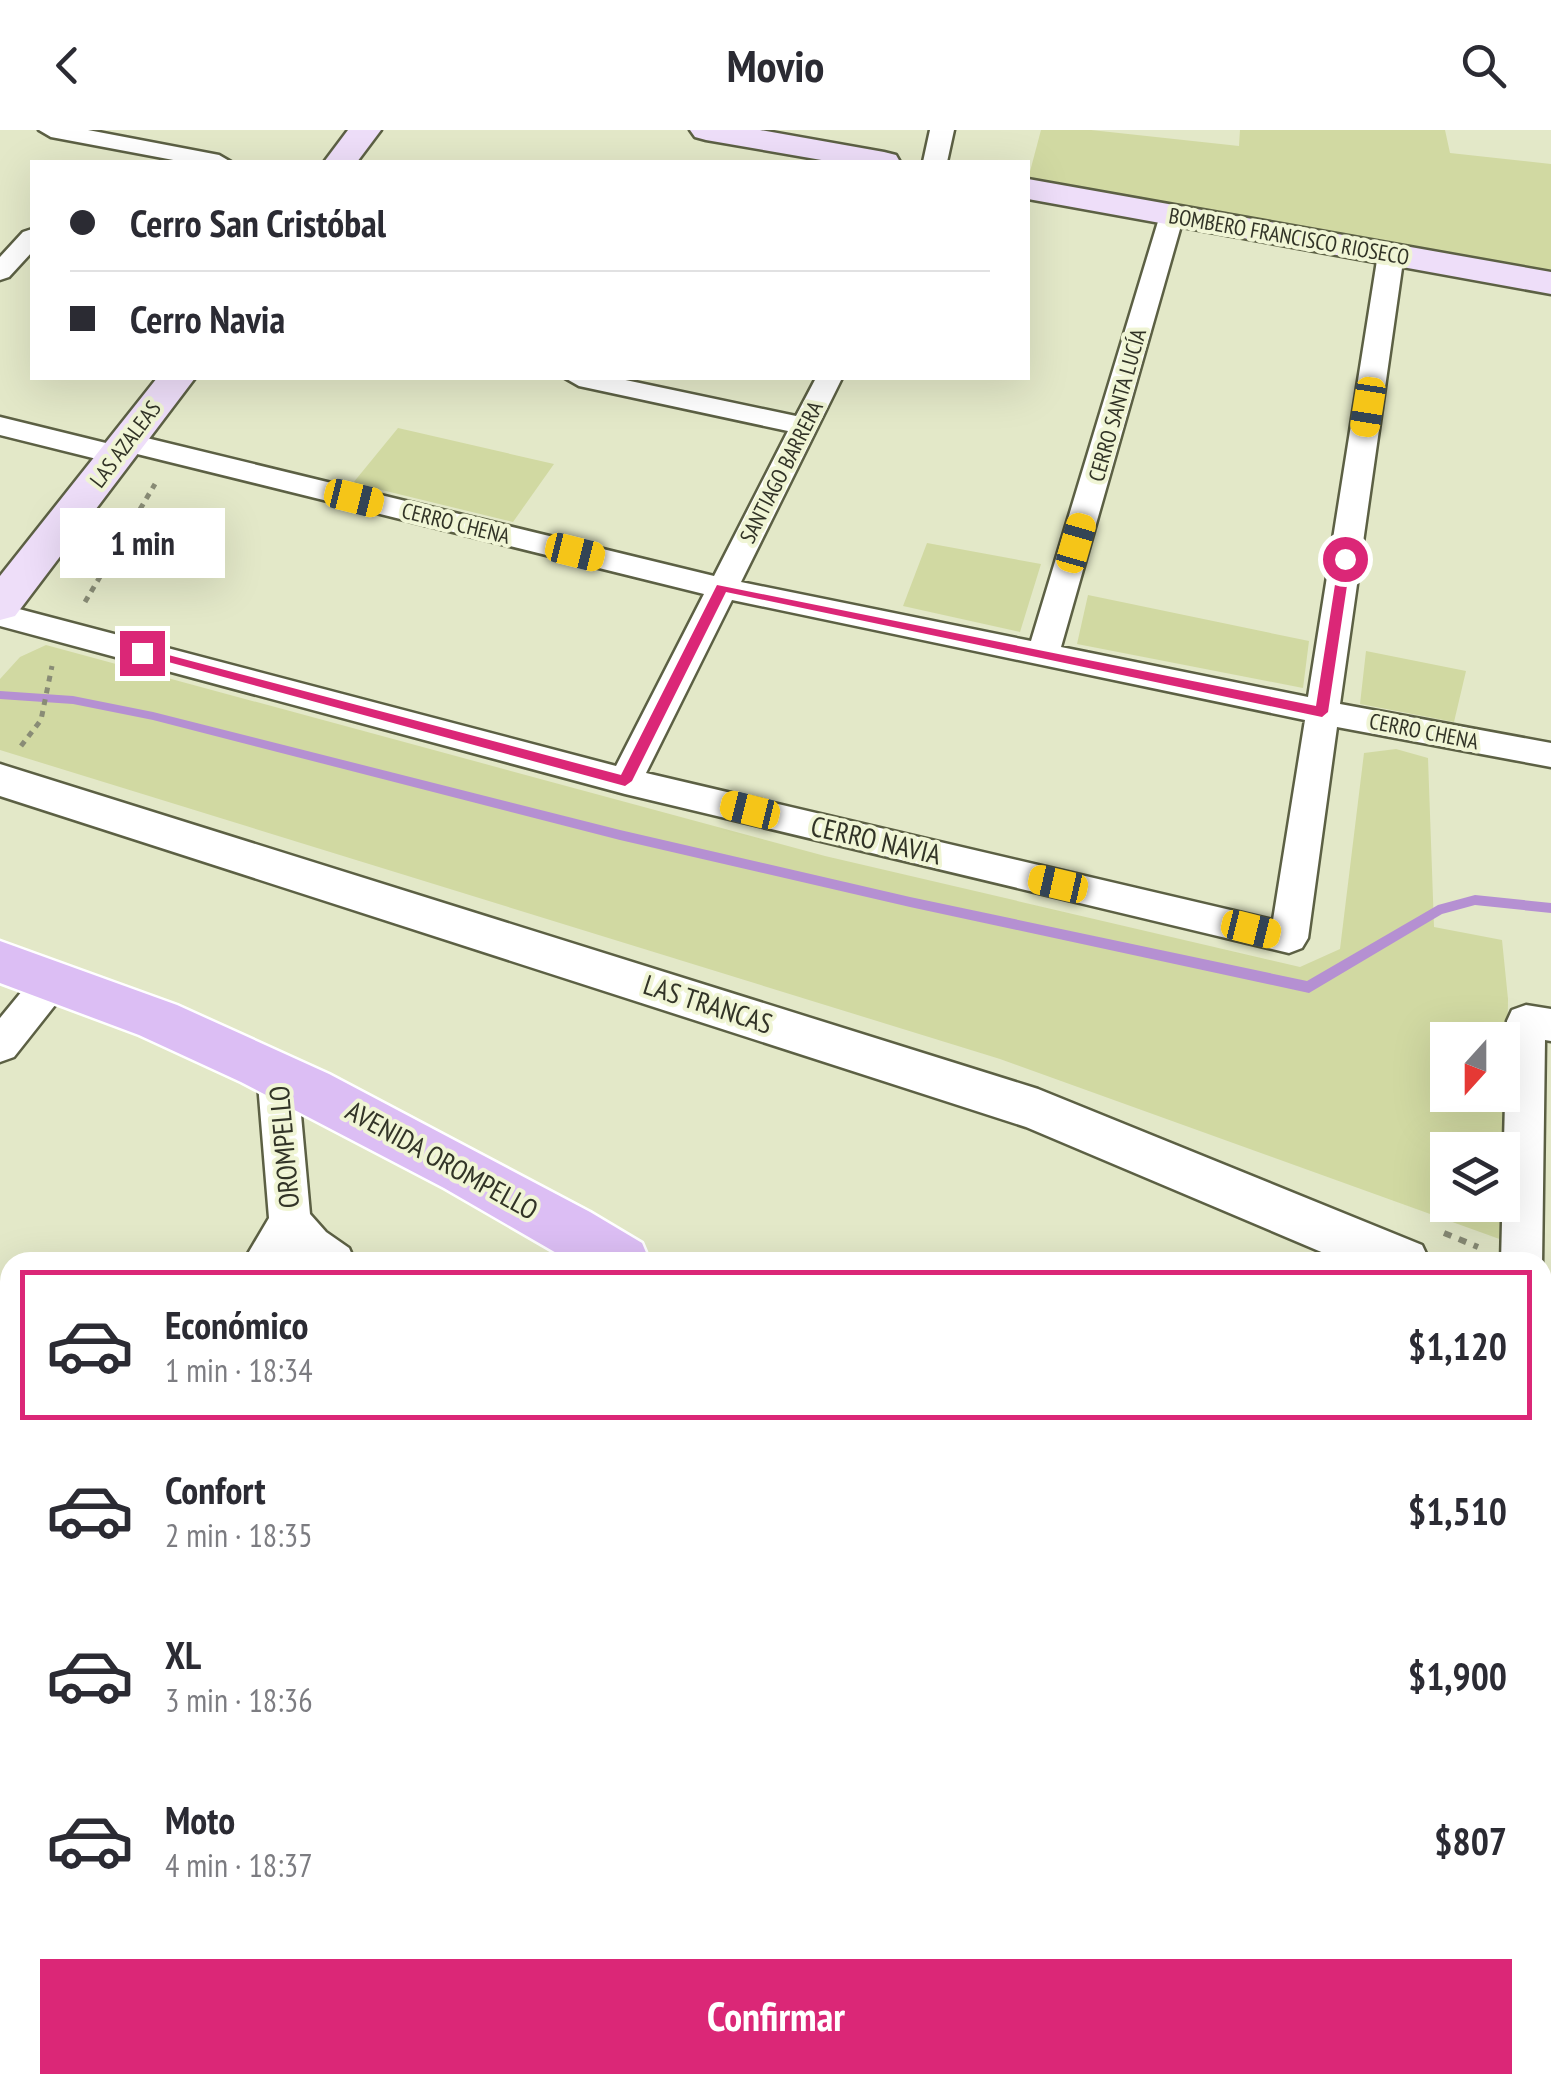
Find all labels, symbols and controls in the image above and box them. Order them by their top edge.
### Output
text: Movio [727,36,824,94]
icon: back [40,38,95,93]
icon: search [1456,38,1511,93]
text: Cerro San Cristóbal [130,198,386,247]
street label: BOMBERO FRANCISCO RIOSECO [1167,201,1411,271]
text: Cerro Navia [130,294,285,343]
street label: CERRO SANTA LUCÍA [1082,325,1152,485]
car [1348,375,1388,439]
street label: LAS AZALEAS [83,395,167,493]
street label: SANTIAGO BARRERA [733,396,829,548]
car [321,476,387,520]
street label: CERRO CHENA [399,496,513,550]
callout: 1 min [59,508,224,578]
car [1053,510,1099,576]
text: 1 min [110,522,175,564]
car [542,530,608,574]
route start [1323,537,1368,582]
route end [120,631,165,676]
street label: CERRO CHENA [1367,707,1481,755]
car [717,788,783,832]
street label: CERRO NAVIA [808,807,945,873]
car [1025,863,1091,905]
car [1218,907,1284,951]
street label: LAS TRANCAS [639,965,777,1042]
north arrow [1430,1022,1520,1112]
map controls [1430,1022,1520,1222]
street label: OROMPELLO [260,1084,307,1210]
street label: AVENIDA OROMPELLO [340,1092,545,1228]
button: layers [1430,1132,1520,1222]
icon: car [45,1300,135,1390]
text: Económico [165,1300,309,1349]
text: $1,120 [1408,1321,1507,1370]
text: 1 min · 18:34 [165,1349,313,1391]
icon: car [45,1465,135,1555]
text: Confort [165,1465,265,1514]
text: $1,510 [1408,1486,1507,1535]
text: 2 min · 18:35 [165,1514,313,1556]
icon: car [45,1630,135,1720]
text: XL [165,1630,201,1679]
text: $1,900 [1408,1651,1507,1700]
text: 3 min · 18:36 [165,1679,313,1721]
icon: car [45,1795,135,1885]
text: Moto [165,1795,235,1844]
text: $807 [1434,1816,1507,1865]
text: 4 min · 18:37 [165,1844,313,1886]
button: Confirmar [40,1959,1512,2074]

